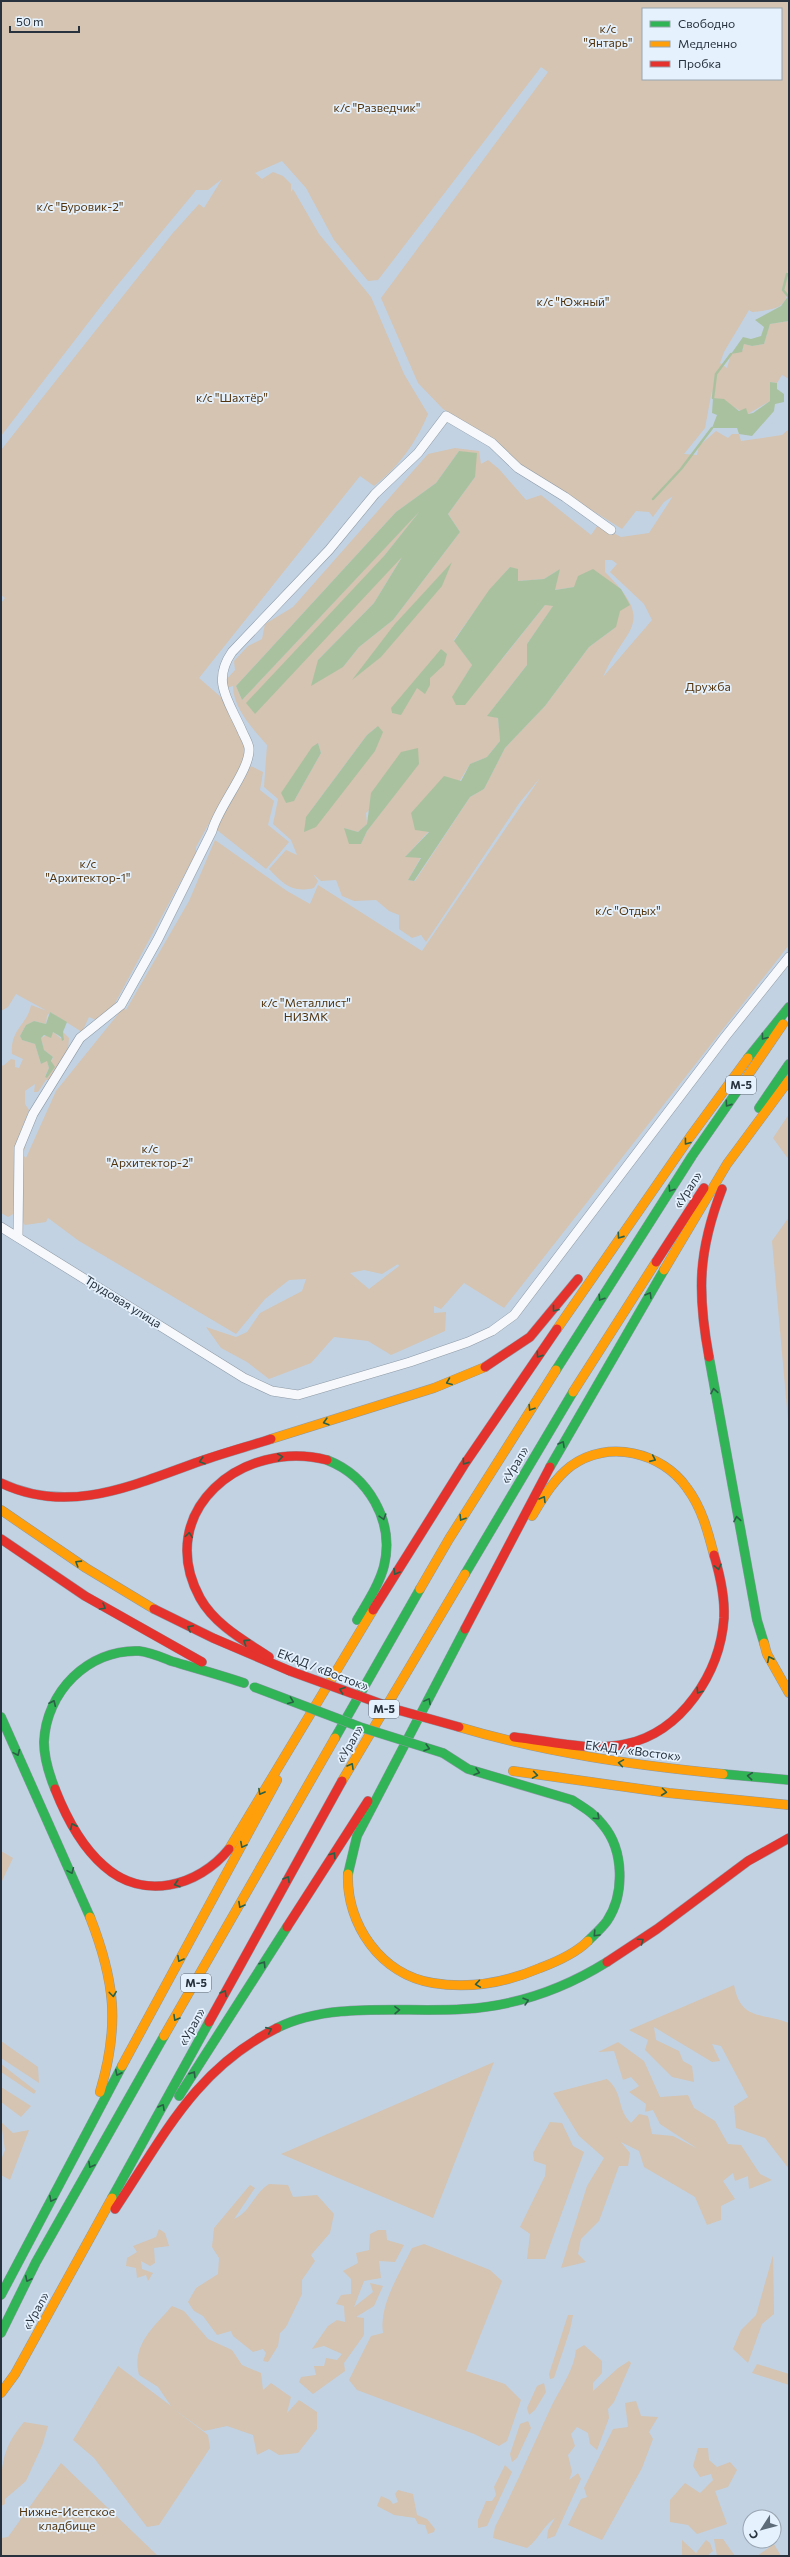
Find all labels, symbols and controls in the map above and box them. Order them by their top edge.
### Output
scale bar [10,8,79,34]
legend [642,8,782,80]
text: 50 m [16,14,44,28]
text: Свободно [678,16,735,30]
park label: к/с "Янтарь" [584,21,632,49]
text: Медленно [678,36,737,50]
text: Пробка [678,56,721,70]
park label: к/с "Разведчик" [334,100,420,114]
park label: к/с "Буровик-2" [37,199,123,213]
park label: к/с "Южный" [537,294,609,308]
park label: к/с "Шахтёр" [196,390,268,404]
park label: Дружба [685,679,731,693]
park label: к/с "Архитектор-1" [46,856,130,884]
park label: к/с "Отдых" [595,903,661,917]
park label: к/с "Металлист" НИЗМК [261,995,351,1023]
one-way arrow [762,1033,769,1040]
road number: М-5 [726,1076,756,1094]
one-way arrow [725,1100,733,1107]
one-way arrow [685,1137,692,1144]
park label: к/с "Архитектор-2" [107,1141,193,1169]
street label: «Урал» [670,1168,704,1210]
one-way arrow [668,1185,676,1192]
one-way arrow [618,1232,625,1239]
street label: Трудовая улица [83,1272,164,1330]
one-way arrow [644,1292,651,1299]
one-way arrow [598,1294,605,1301]
one-way arrow [552,1305,559,1312]
one-way arrow [536,1351,544,1358]
one-way arrow [446,1377,453,1385]
one-way arrow [710,1388,718,1394]
one-way arrow [528,1404,536,1411]
one-way arrow [322,1417,329,1426]
one-way arrow [558,1440,565,1448]
street label: «Урал» [498,1443,531,1486]
one-way arrow [277,1453,283,1462]
one-way arrow [650,1455,657,1463]
one-way arrow [198,1456,205,1465]
one-way arrow [462,1458,470,1465]
one-way arrow [538,1496,545,1503]
one-way arrow [378,1514,387,1521]
one-way arrow [459,1514,466,1521]
one-way arrow [733,1516,742,1522]
one-way arrow [184,1532,193,1538]
one-way arrow [75,1561,82,1568]
one-way arrow [713,1564,721,1570]
one-way arrow [393,1568,400,1575]
one-way arrow [99,1602,107,1609]
one-way arrow [187,1625,195,1632]
one-way arrow [243,1639,250,1647]
street label: ЕКАД / «Восток» [276,1645,371,1693]
one-way arrow [767,1655,775,1663]
one-way arrow [338,1687,345,1695]
one-way arrow [696,1687,703,1694]
one-way arrow [287,1697,294,1705]
one-way arrow [424,1698,431,1705]
one-way arrow [49,1700,57,1707]
road number: М-5 [369,1700,399,1718]
street label: «Урал» [333,1722,365,1765]
street label: ЕКАД / «Восток» [584,1737,682,1763]
one-way arrow [423,1743,430,1752]
one-way arrow [12,1749,20,1756]
one-way arrow [618,1759,624,1768]
one-way arrow [346,1763,353,1770]
one-way arrow [473,1767,480,1776]
one-way arrow [532,1770,538,1779]
one-way arrow [747,1772,753,1781]
one-way arrow [661,1787,667,1796]
one-way arrow [259,1788,266,1795]
one-way arrow [592,1813,599,1820]
one-way arrow [70,1823,78,1831]
one-way arrow [240,1841,247,1848]
one-way arrow [328,1852,336,1859]
one-way arrow [66,1867,74,1875]
one-way arrow [283,1876,290,1883]
one-way arrow [174,1879,181,1888]
one-way arrow [238,1901,245,1908]
one-way arrow [593,1929,601,1937]
one-way arrow [637,1938,644,1946]
one-way arrow [178,1955,185,1963]
one-way arrow [258,1961,266,1968]
road number: М-5 [181,1974,211,1992]
one-way arrow [475,1979,482,1988]
one-way arrow [220,1990,227,1997]
one-way arrow [108,1991,117,1997]
one-way arrow [522,1997,529,2006]
street label: «Урал» [175,2005,207,2048]
one-way arrow [394,2006,400,2015]
one-way arrow [173,2014,180,2021]
one-way arrow [265,2027,273,2035]
one-way arrow [115,2069,123,2077]
one-way arrow [188,2071,196,2078]
one-way arrow [157,2104,164,2111]
one-way arrow [88,2161,95,2168]
one-way arrow [49,2195,57,2202]
one-way arrow [25,2275,33,2282]
street label: «Урал» [19,2289,51,2332]
park label: Нижне-Исетское кладбище [19,2504,115,2532]
north arrow [742,2509,782,2549]
text: С [746,2528,761,2542]

